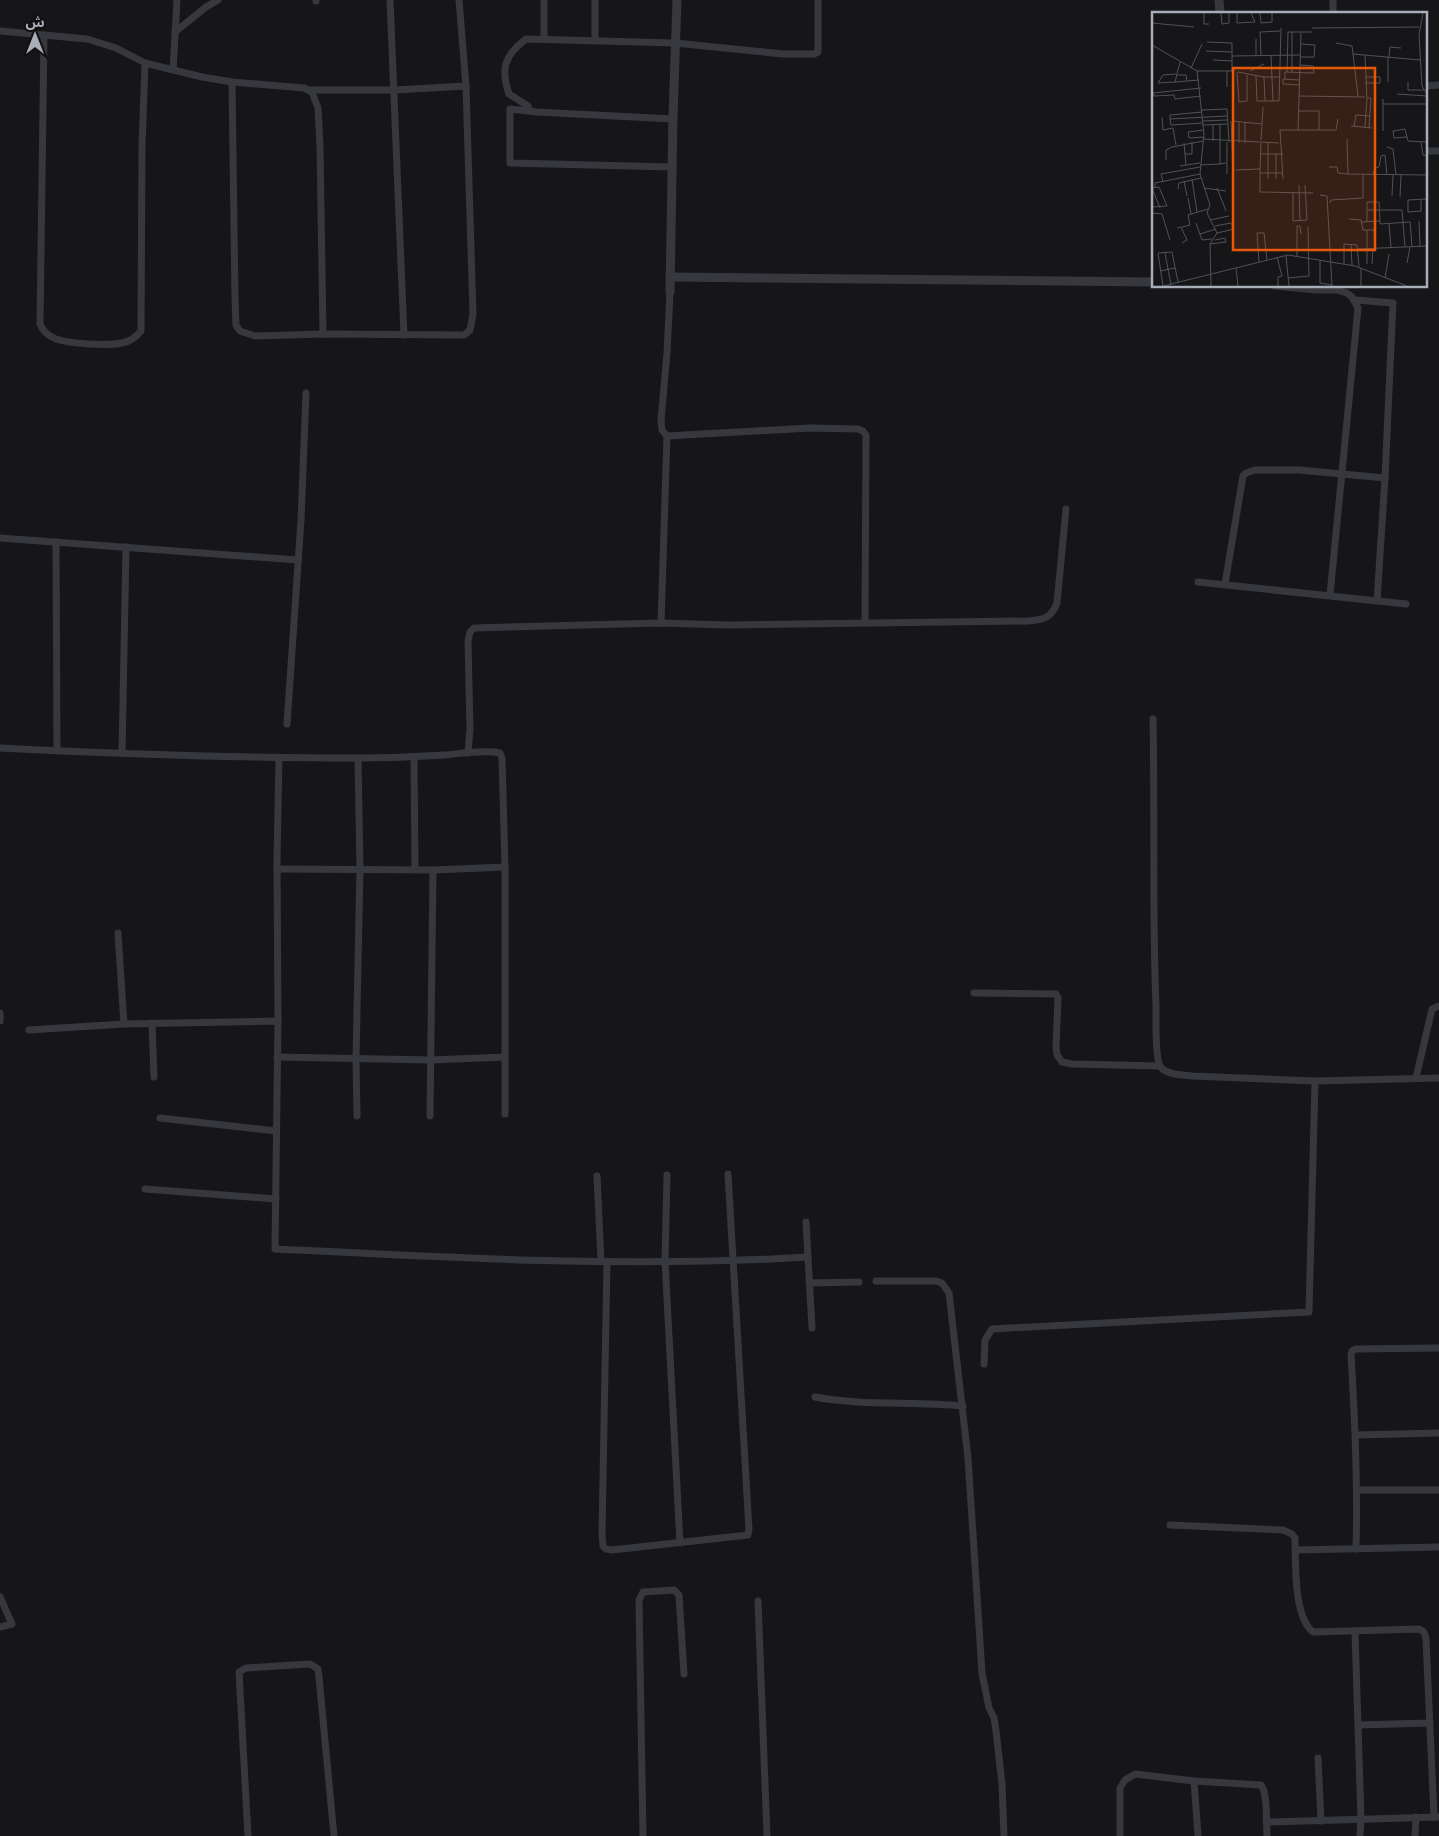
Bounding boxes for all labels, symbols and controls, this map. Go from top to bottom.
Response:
north arrow [10,10,60,60]
inset map [1152,12,1426,288]
text: ش [25,14,45,31]

